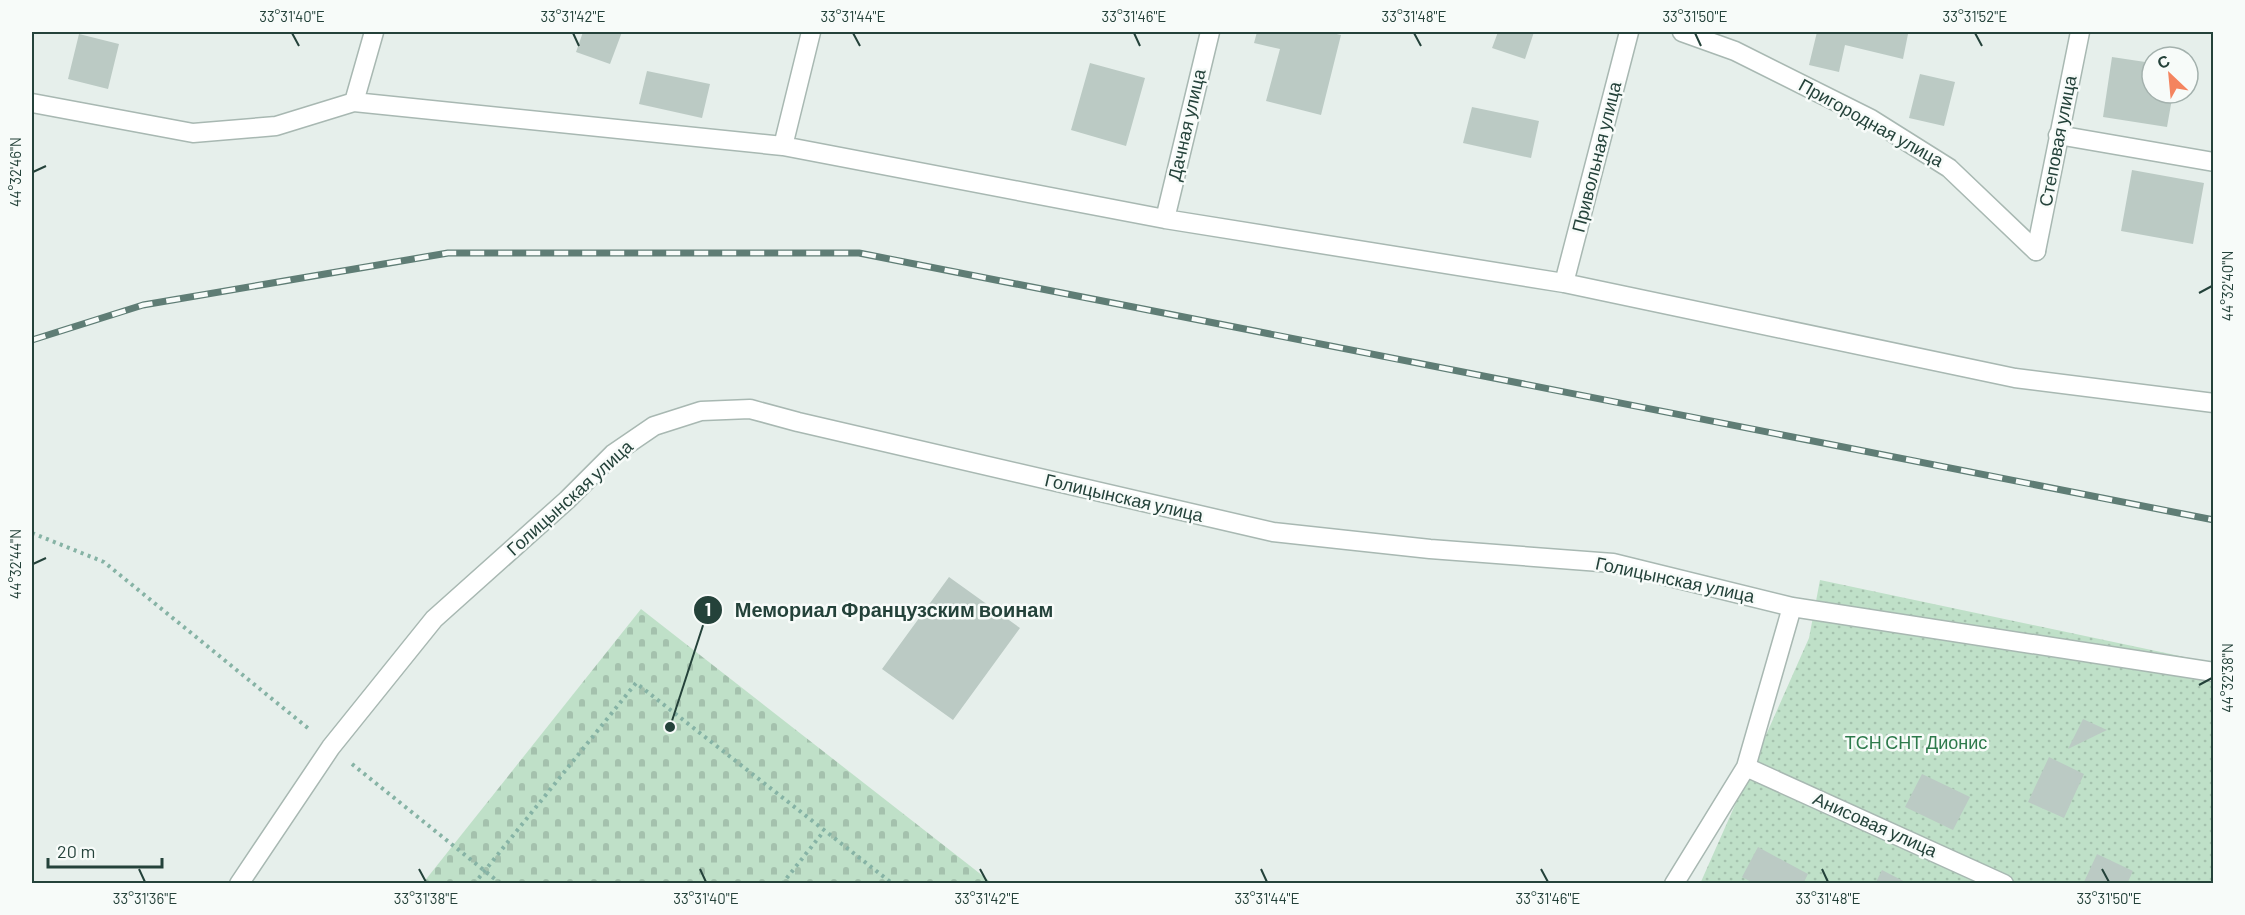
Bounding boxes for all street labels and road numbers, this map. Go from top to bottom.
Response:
street label: Дачная улица [1162,66,1210,183]
street label: Степовая улица [2034,72,2081,208]
street label: Пригородная улица [1795,73,1949,172]
street label: Привольная улица [1567,78,1626,234]
street label: Голицынская улица [502,434,638,560]
street label: Голицынская улица [1043,468,1207,526]
street label: Голицынская улица [1594,551,1758,607]
street label: Анисовая улица [1810,787,1942,862]

